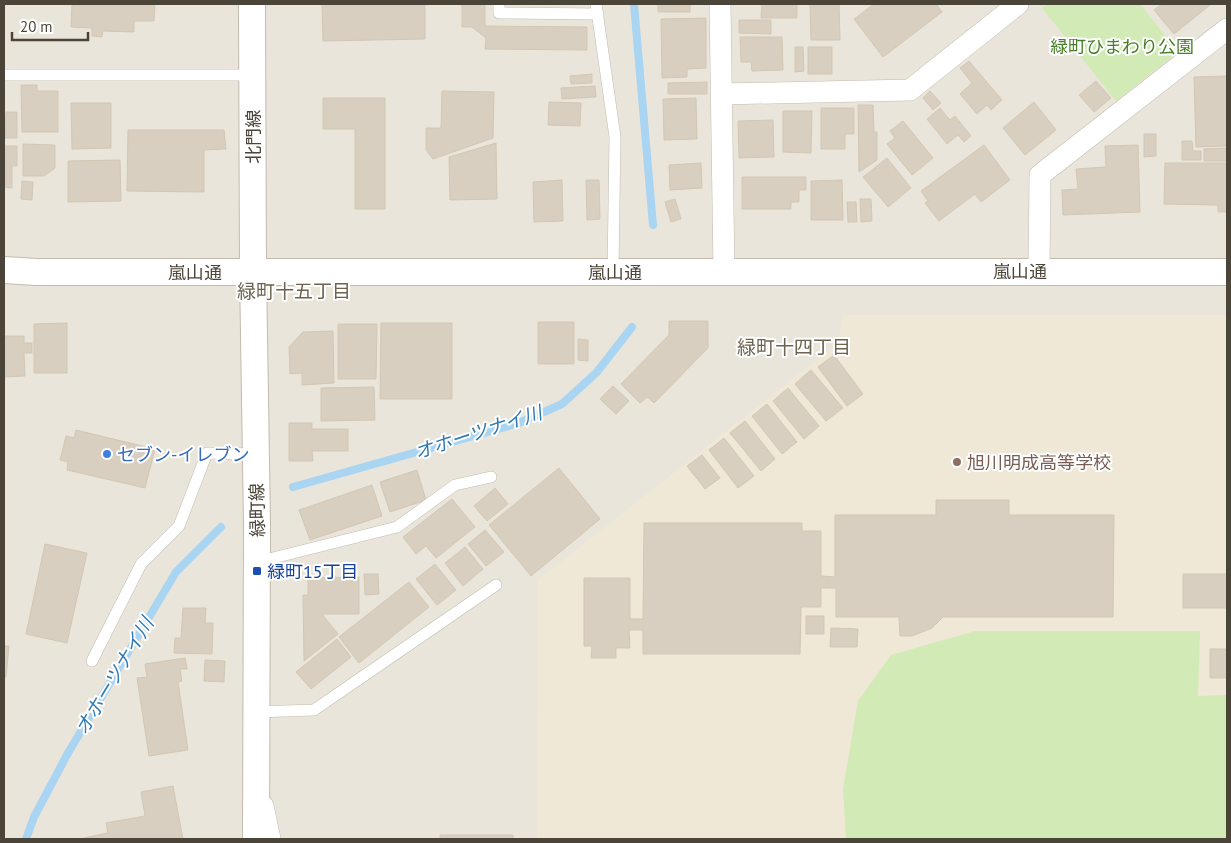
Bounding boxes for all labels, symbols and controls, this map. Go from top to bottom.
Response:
scale bar [12,10,89,42]
text: 20 m [20,17,53,36]
park label: 緑町ひまわり公園 [1050,35,1194,58]
street label: 北門線 [242,110,265,164]
street label: 嵐山通 [993,260,1047,283]
street label: 嵐山通 [168,261,222,284]
street label: 嵐山通 [588,261,642,284]
district label: 緑町十五丁目 [237,279,351,303]
district label: 緑町十四丁目 [737,335,851,359]
water label: オホーツナイ川 [411,399,547,464]
place label: セブン-イレブン [117,443,249,466]
marker: セブン-イレブン [101,448,113,460]
place label: 旭川明成高等学校 [967,451,1111,474]
marker: 旭川明成高等学校 [951,456,963,468]
street label: 緑町線 [245,483,269,537]
place label: 緑町15丁目 [267,560,359,583]
marker: 緑町15丁目 [251,565,263,577]
water label: オホーツナイ川 [70,611,159,739]

